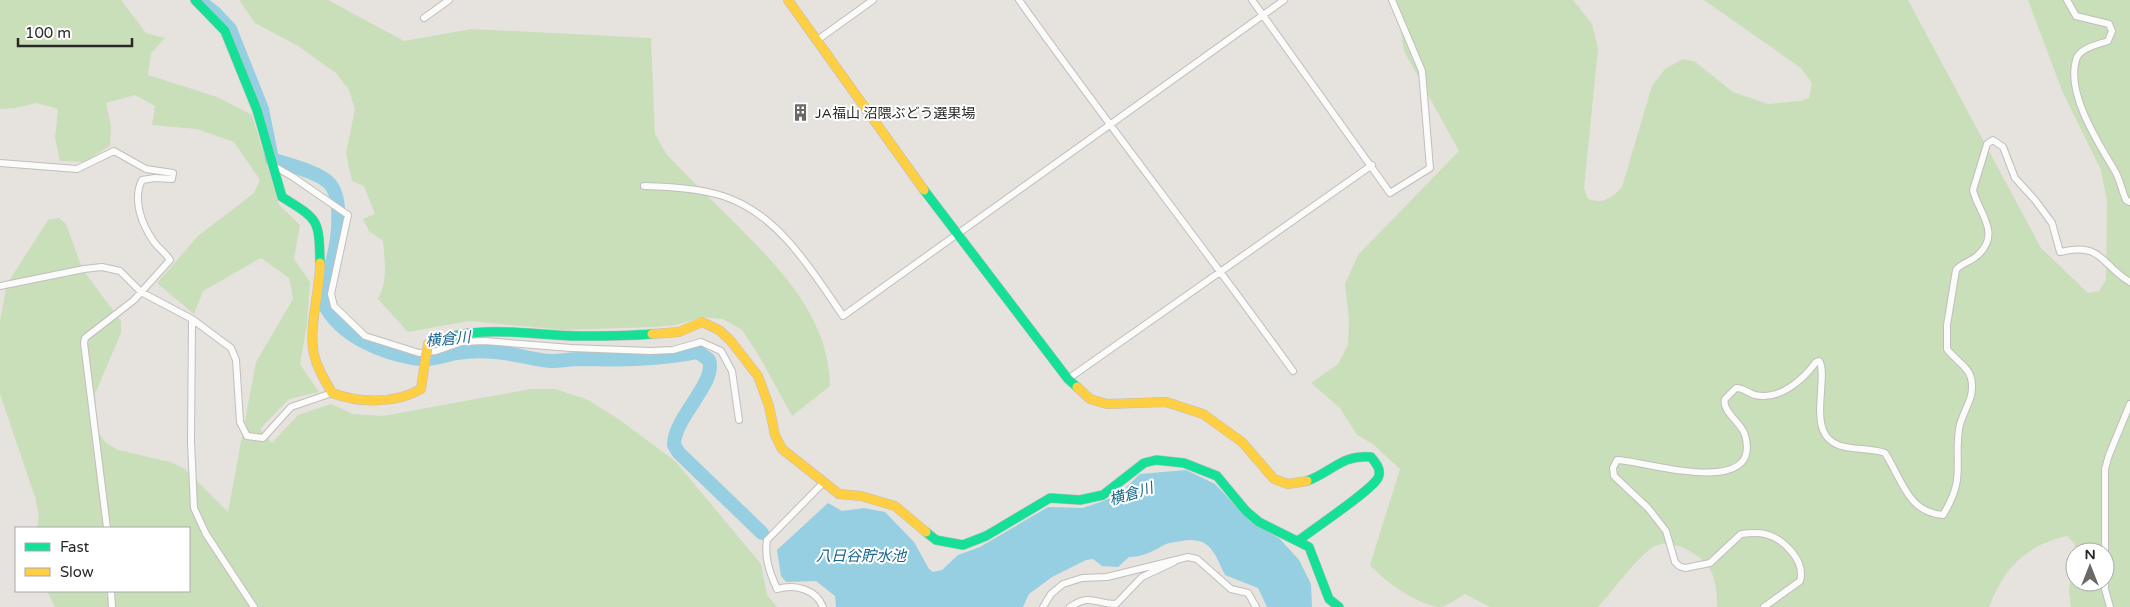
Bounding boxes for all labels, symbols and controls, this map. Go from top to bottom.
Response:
scale bar [18,15,131,47]
text: 100 m [25,24,71,42]
building icon: JA福山 沼隈ぶどう選果場 [791,103,811,123]
place label: JA福山 沼隈ぶどう選果場 [815,105,976,122]
water label: 横倉川 [425,328,473,350]
water label: 横倉川 [1107,478,1157,509]
legend [15,527,190,592]
text: Fast [60,538,90,556]
north arrow [2065,542,2115,592]
text: N [2084,546,2096,563]
water label: 八日谷貯水池 [816,547,908,565]
text: Slow [60,563,94,581]

